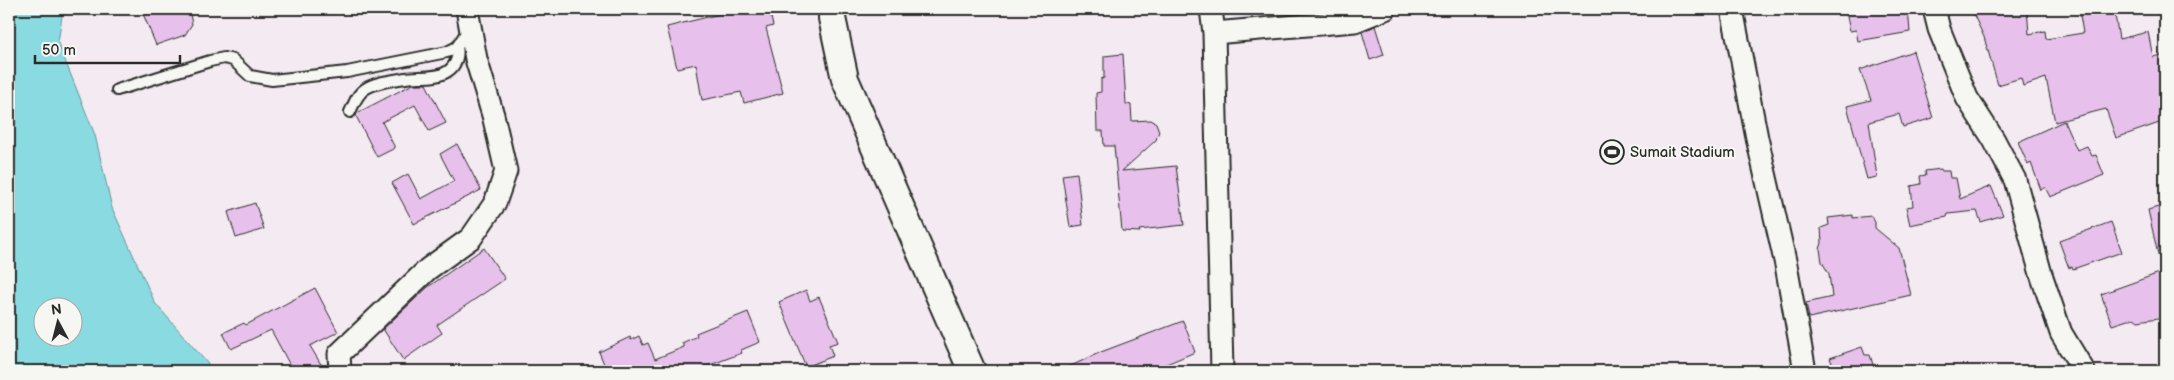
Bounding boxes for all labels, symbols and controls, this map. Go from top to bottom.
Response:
scale bar [35,32,180,64]
text: 50 m [42,41,76,60]
sports icon: Sumait Stadium [1599,139,1625,165]
place label: Sumait Stadium [1630,143,1735,162]
north arrow [32,298,82,348]
text: N [50,301,63,319]

